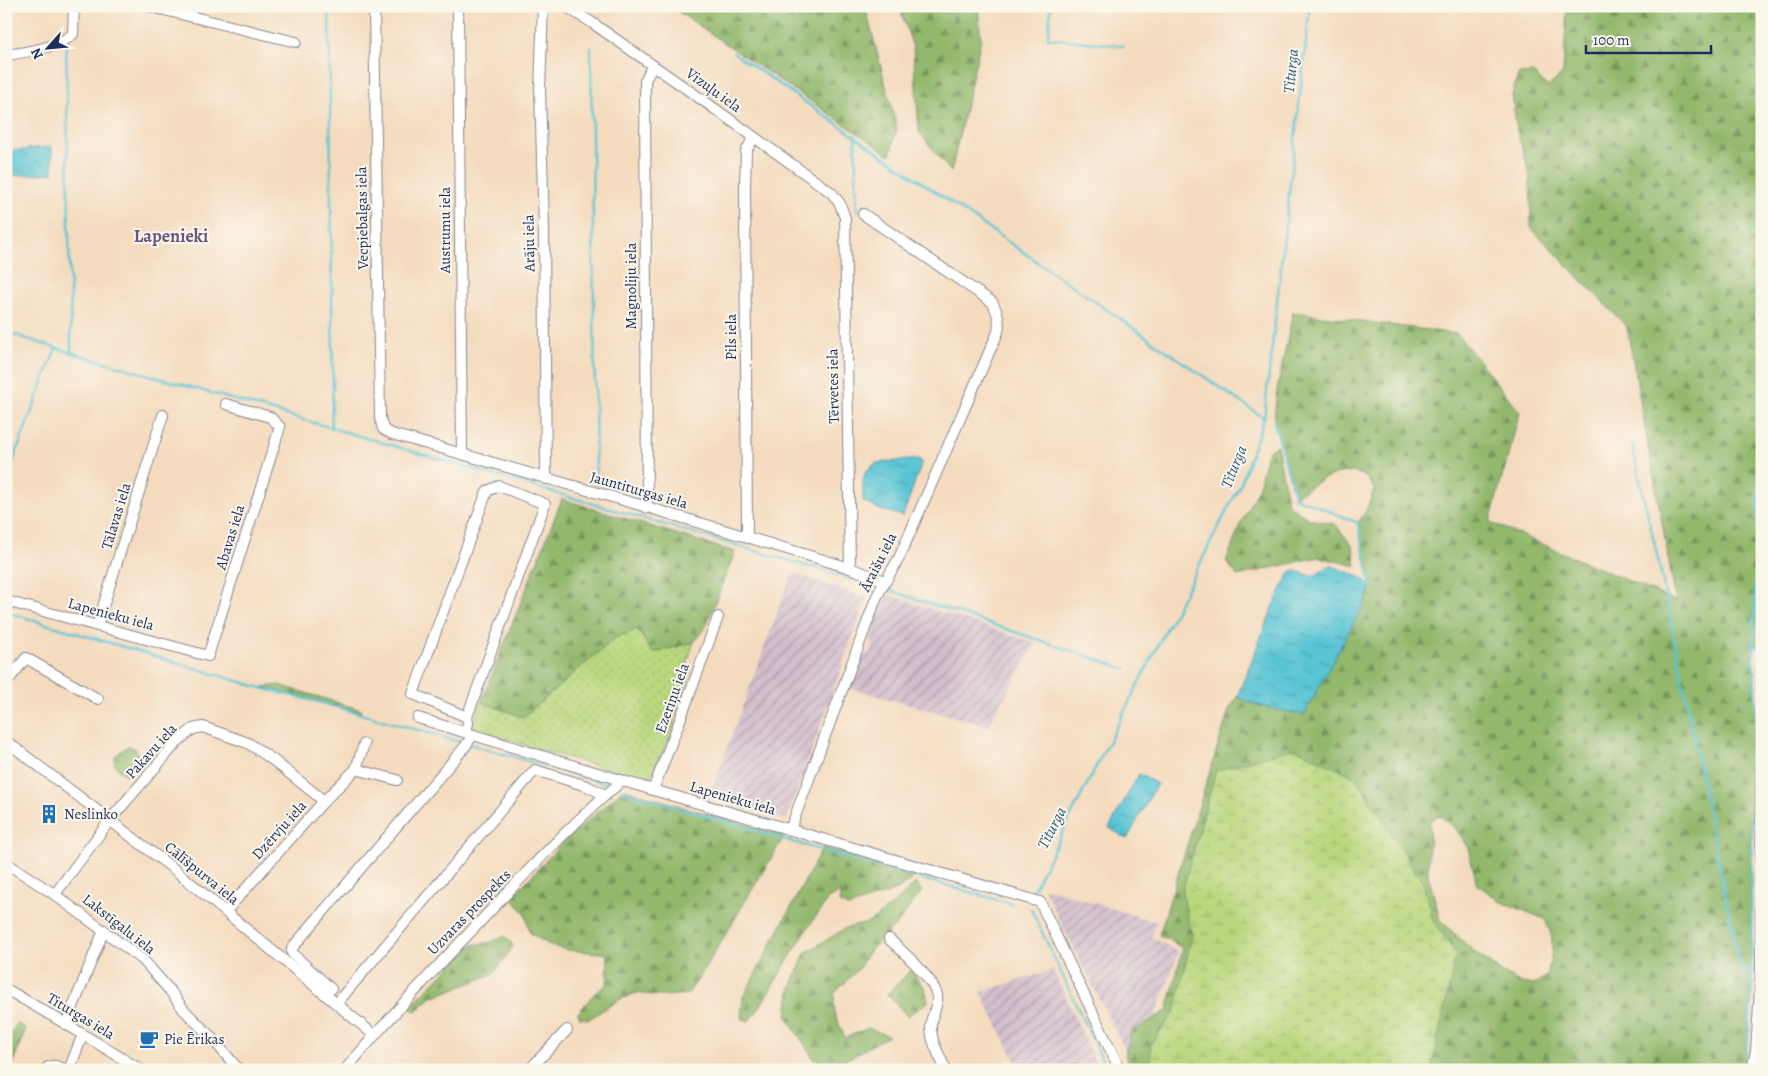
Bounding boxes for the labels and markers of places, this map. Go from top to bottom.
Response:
building icon: Neslinko [38,803,60,825]
place label: Neslinko [64,804,118,824]
cafe icon: Pie Ērikas [138,1028,160,1050]
place label: Pie Ērikas [164,1029,225,1049]

